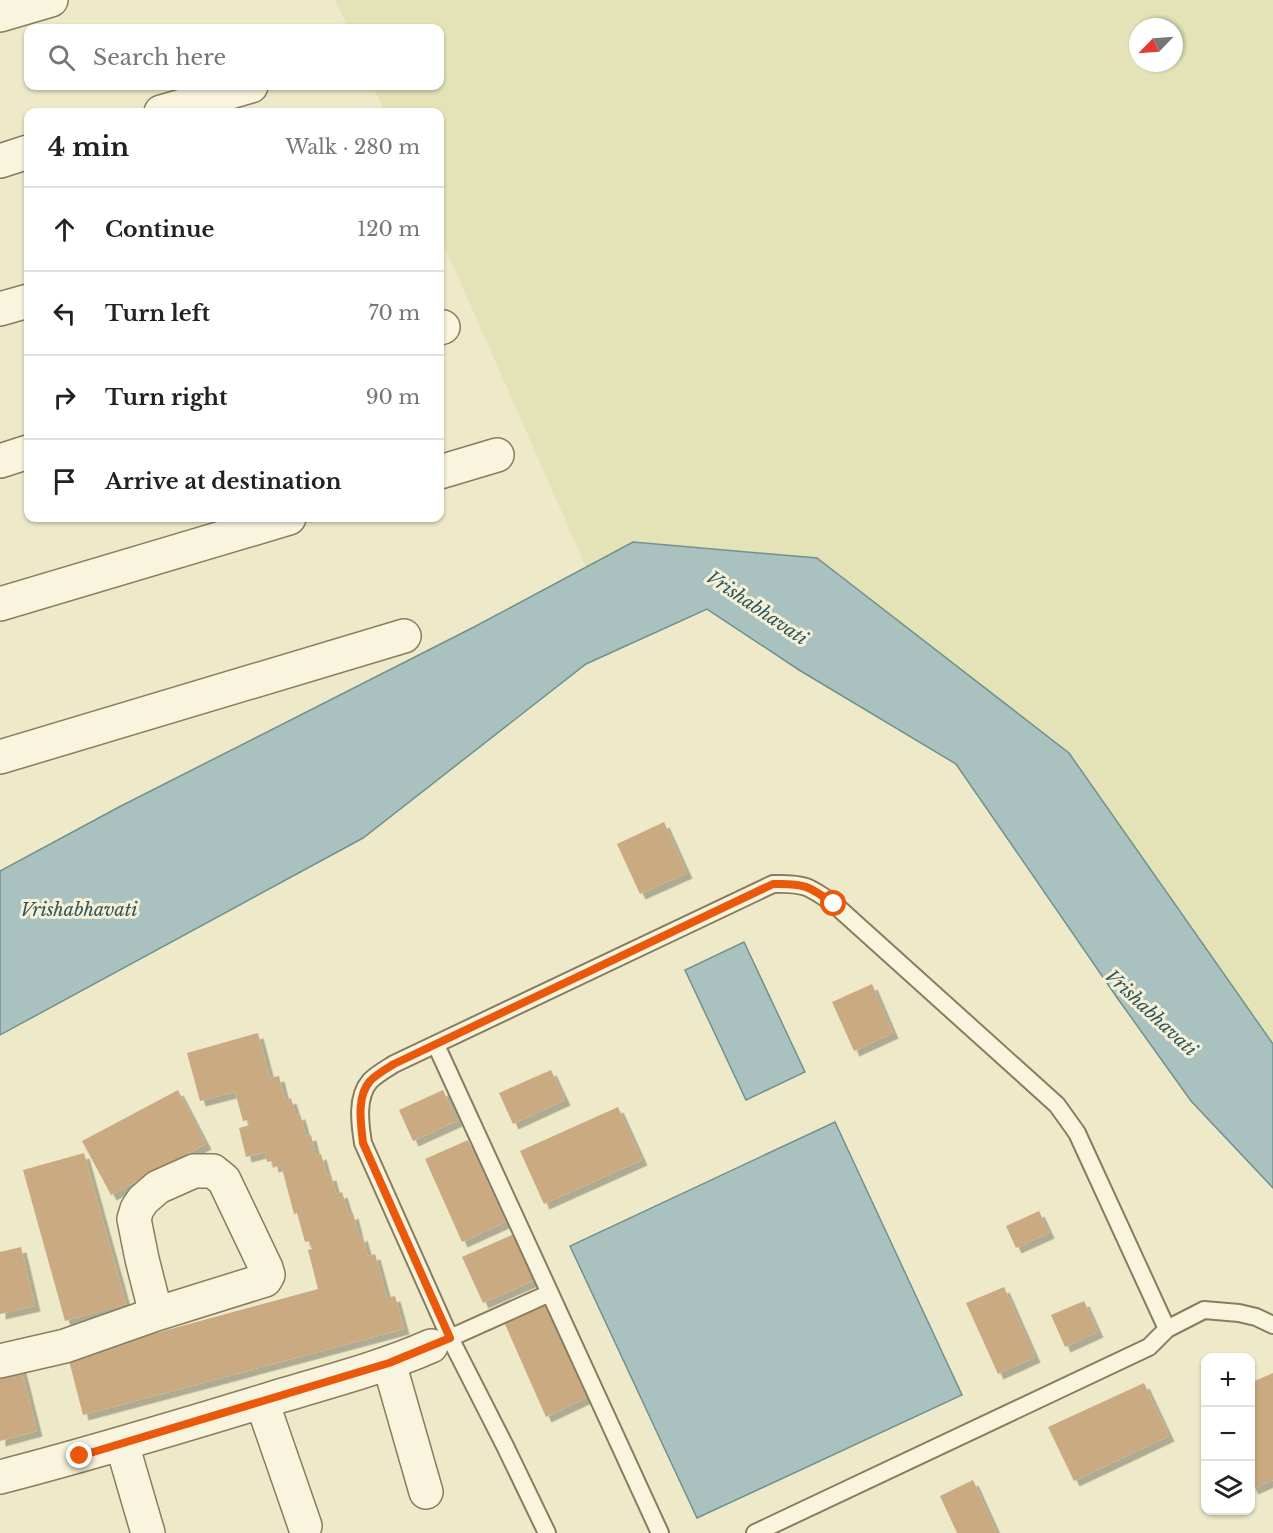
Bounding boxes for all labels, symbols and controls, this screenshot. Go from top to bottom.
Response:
north arrow [1129,18,1183,72]
search box [24,24,444,90]
icon: search [45,41,78,74]
text: Search here [93,44,226,71]
text: 4 min [48,131,129,163]
text: Walk · 280 m [286,135,420,159]
icon: ahead [48,213,81,246]
text: Continue [105,216,214,243]
text: 120 m [357,217,420,241]
icon: left [48,297,81,330]
text: Turn left [105,300,210,327]
text: 70 m [368,301,420,325]
icon: right [48,381,81,414]
text: Turn right [105,384,227,411]
text: 90 m [366,385,420,409]
icon: arrive [48,465,81,498]
text: Arrive at destination [105,468,342,495]
water label: Vrishabhavati [702,566,812,650]
route start [820,890,846,916]
water label: Vrishabhavati [20,899,138,921]
water label: Vrishabhavati [1101,965,1202,1062]
map controls [1201,1353,1255,1515]
button: + [1201,1353,1255,1407]
button: − [1201,1407,1255,1461]
route end [66,1442,92,1468]
button: layers [1201,1461,1255,1515]

